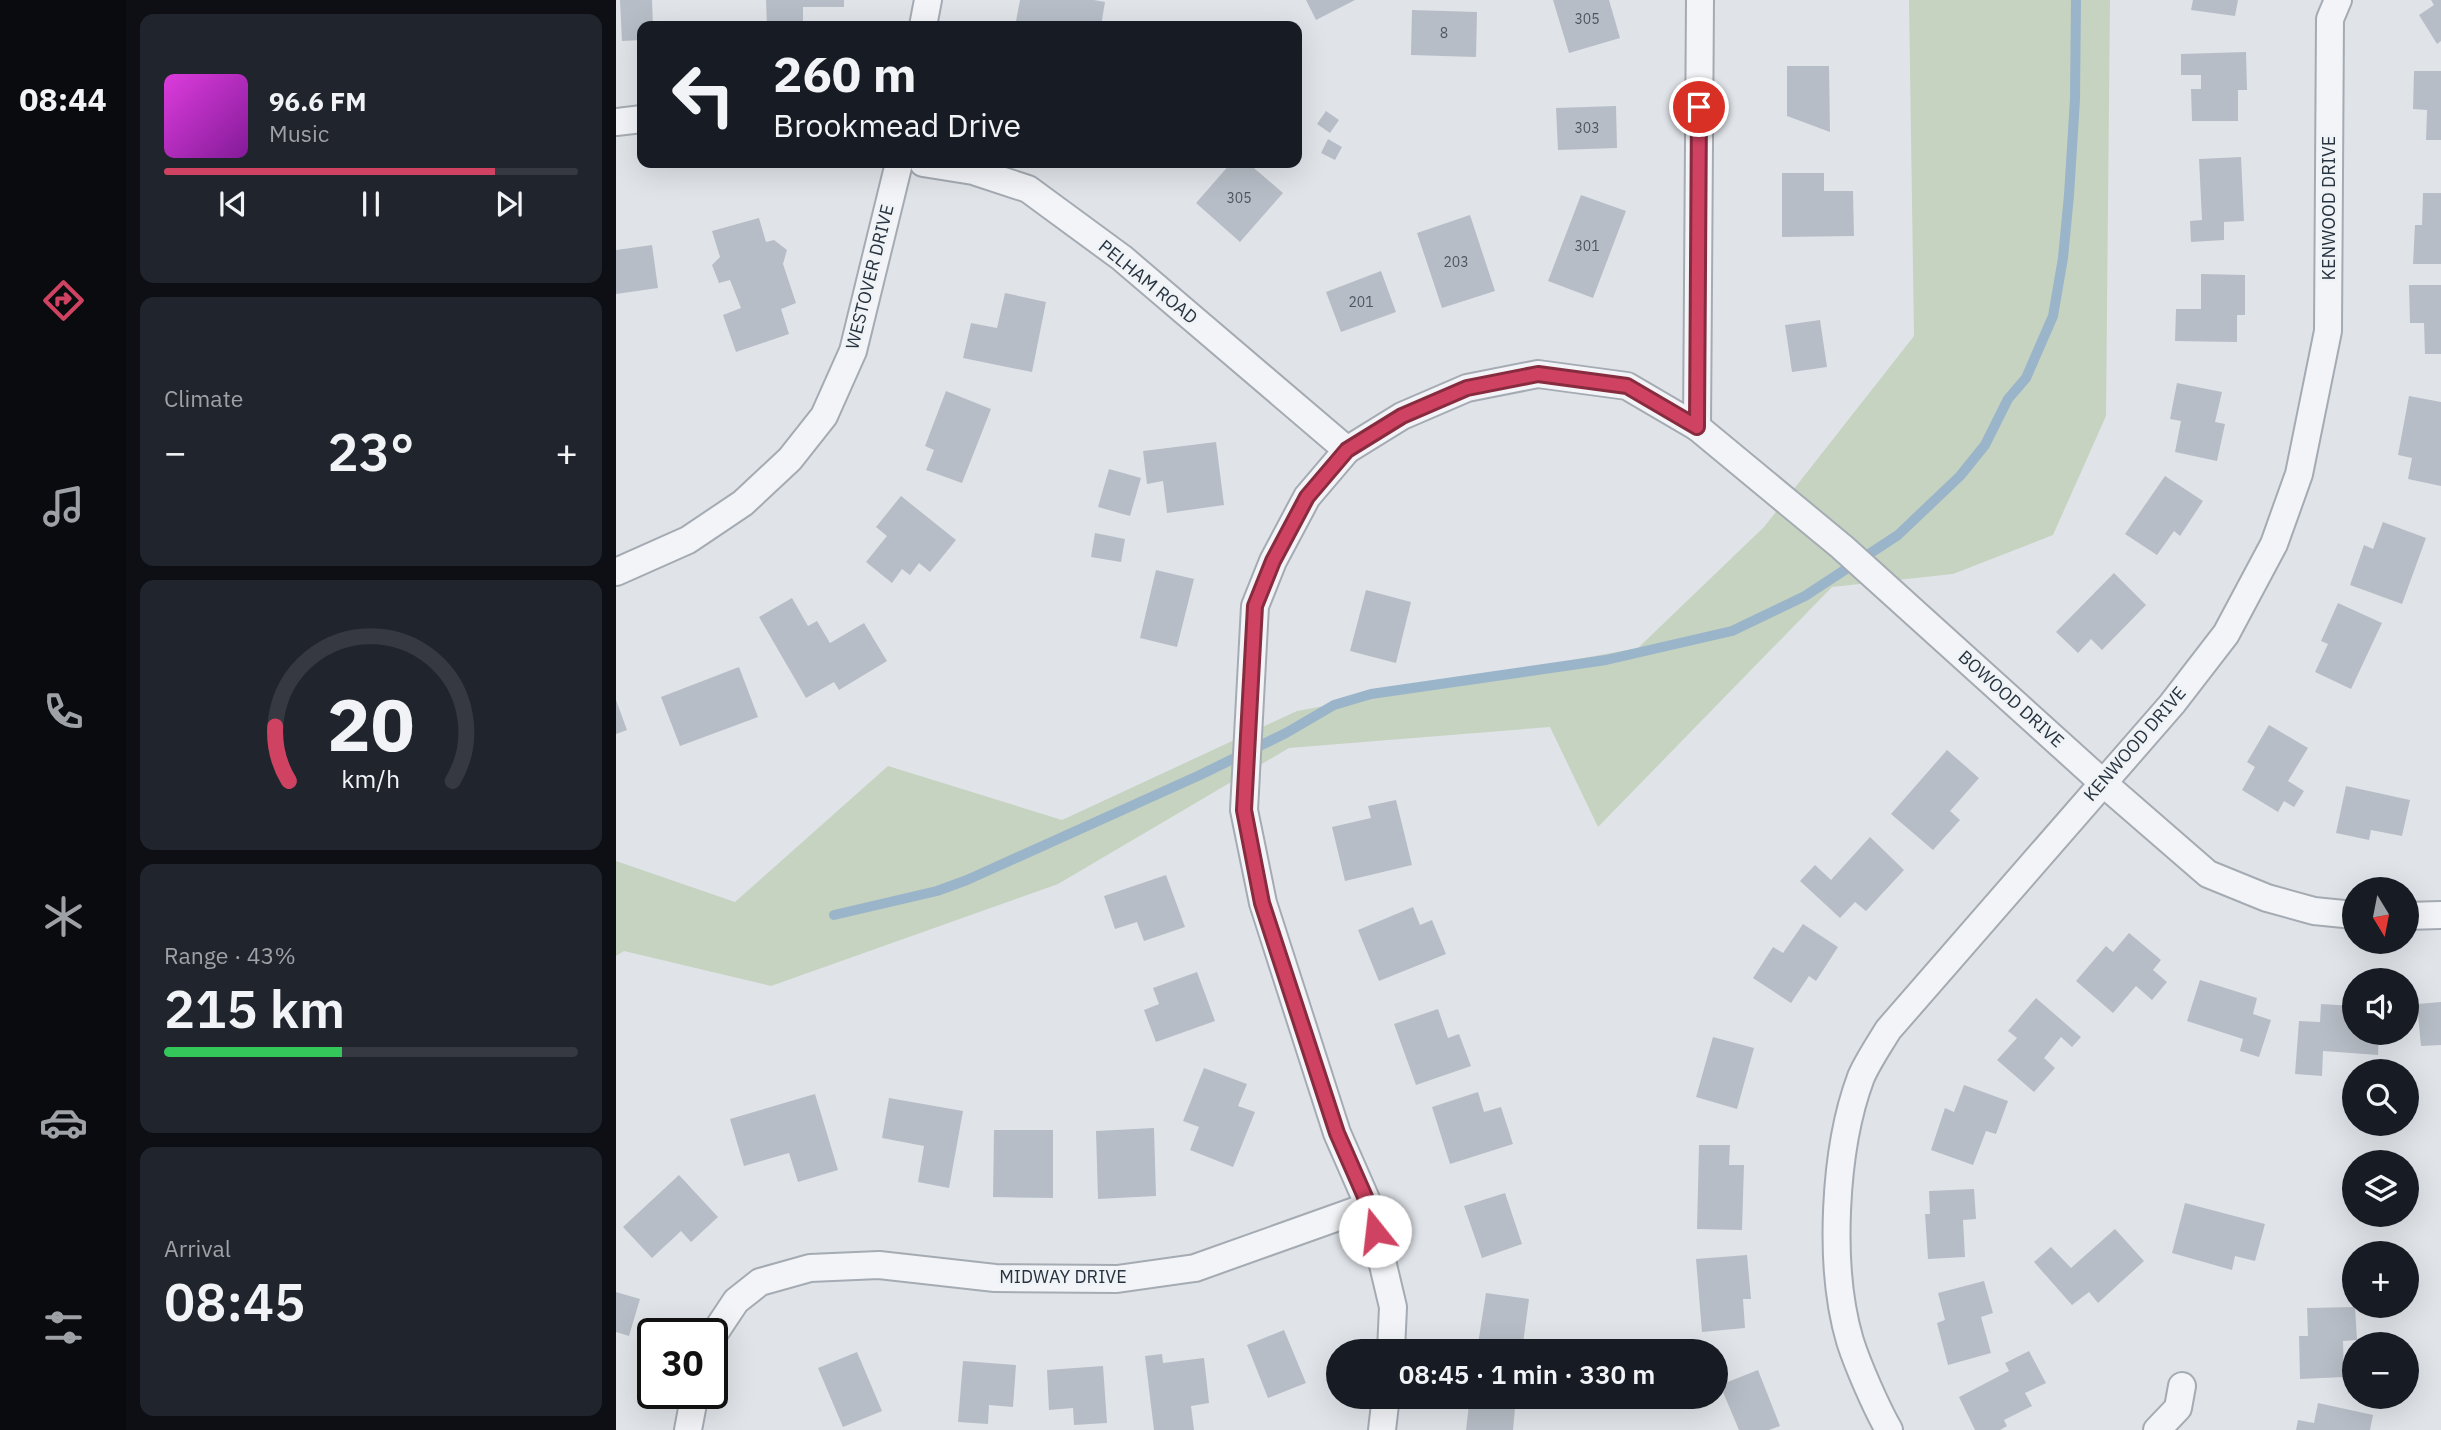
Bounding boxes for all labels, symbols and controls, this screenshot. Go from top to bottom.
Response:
house number: 305 [1574,10,1600,28]
house number: 8 [1440,24,1448,42]
text: 260 m [773,42,917,105]
icon: left [658,49,749,140]
pin [1669,77,1729,137]
text: 08:44 [19,78,107,120]
text: 96.6 FM [269,84,367,118]
icon: arrive [1680,88,1718,126]
text: Brookmead Drive [773,104,1021,146]
text: Music [269,118,329,148]
house number: 303 [1574,119,1600,137]
street label: KENWOOD DRIVE [2317,136,2340,280]
icon: previous [214,185,252,223]
icon: pause [352,185,390,223]
icon: next [490,185,528,223]
house number: 305 [1226,189,1252,207]
street label: WESTOVER DRIVE [840,202,899,352]
street label: PELHAM ROAD [1094,235,1203,329]
house number: 301 [1574,237,1600,255]
house number: 203 [1443,253,1469,271]
icon: directions [39,276,88,325]
house number: 201 [1348,293,1374,311]
text: Climate [164,383,243,413]
text: 23° [328,418,414,485]
text: − [164,427,187,476]
text: + [555,427,578,476]
icon: music [39,482,88,531]
street label: BOWOOD DRIVE [1954,645,2069,752]
text: 20 [327,676,415,771]
street label: KENWOOD DRIVE [2078,682,2191,806]
icon: phone [39,687,88,736]
text: km/h [342,762,400,795]
north arrow [2342,877,2418,954]
map controls [2342,877,2419,1409]
icon: climate [39,892,88,941]
text: Range · 43% [164,940,296,970]
button: sound [2342,968,2419,1045]
text: 215 km [164,975,345,1042]
button: search [2342,1059,2419,1136]
icon: car [39,1098,88,1147]
button: layers [2342,1150,2419,1227]
position arrow [1338,1194,1412,1268]
text: Arrival [164,1233,231,1263]
button: + [2342,1241,2419,1318]
street label: MIDWAY DRIVE [999,1265,1127,1288]
text: 08:45 [164,1268,305,1335]
icon: filters [39,1303,88,1352]
speed limit sign: 30 [637,1318,728,1409]
button: − [2342,1332,2419,1409]
text: 08:45 · 1 min · 330 m [1399,1357,1655,1391]

